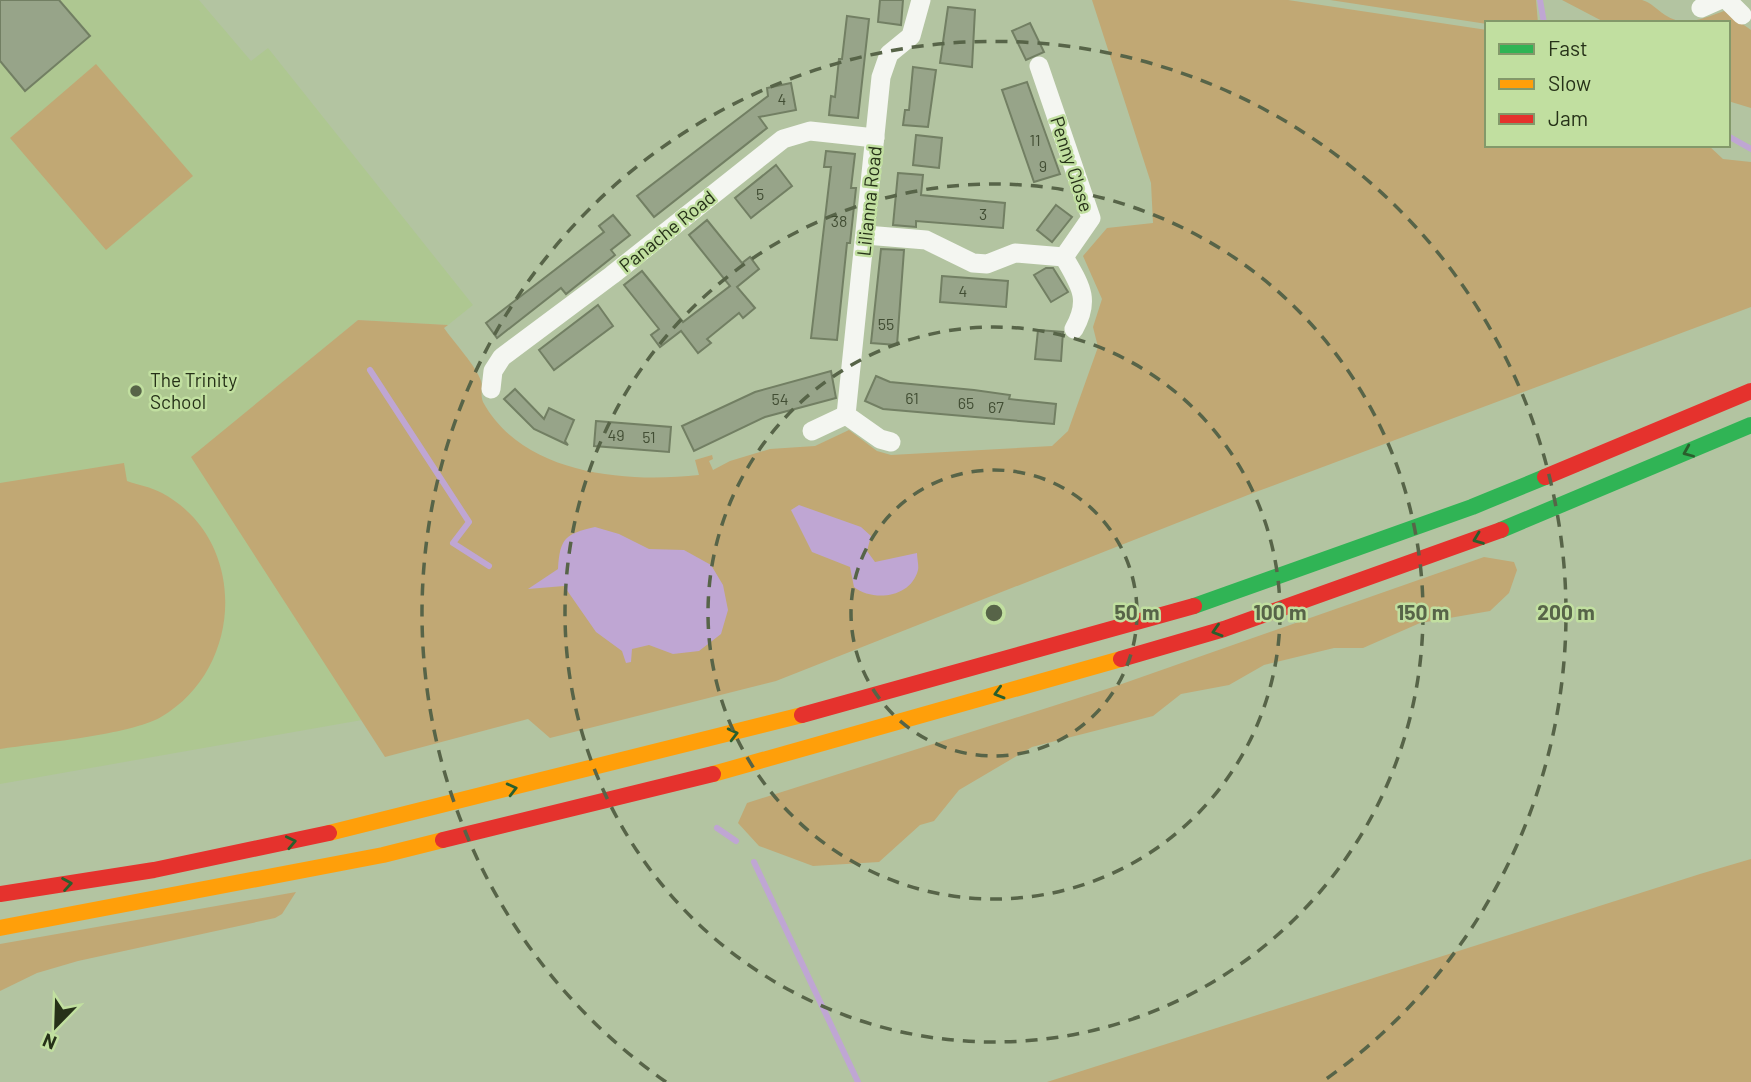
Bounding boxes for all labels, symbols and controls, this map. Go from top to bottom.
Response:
legend [1485,21,1730,147]
text: Fast [1548,35,1588,60]
text: Slow [1548,70,1591,95]
house number: 4 [778,89,786,108]
text: Jam [1548,105,1588,130]
street label: Penny Close [1046,113,1099,215]
house number: 11 [1029,130,1041,149]
street label: Lilianna Road [851,145,886,257]
house number: 9 [1039,156,1047,175]
house number: 5 [756,184,764,203]
street label: Panache Road [614,185,719,276]
house number: 3 [979,204,987,223]
house number: 38 [831,211,847,230]
house number: 4 [959,281,967,300]
house number: 55 [878,314,894,333]
place label: The Trinity School [150,368,237,413]
marker: The Trinity School [128,383,144,399]
house number: 61 [905,388,919,407]
house number: 54 [771,389,789,408]
house number: 65 [958,393,974,412]
house number: 67 [988,397,1004,416]
house number: 49 [607,425,625,444]
house number: 51 [642,427,656,446]
one-way arrow [1683,443,1695,457]
one-way arrow [1473,531,1485,545]
text: 50 m [1114,599,1160,624]
text: 100 m [1253,599,1307,624]
text: 150 m [1397,599,1449,624]
text: 200 m [1537,599,1595,624]
centre of rings [982,601,1006,625]
one-way arrow [1212,622,1224,637]
one-way arrow [993,685,1005,699]
one-way arrow [727,728,739,742]
one-way arrow [506,783,518,797]
one-way arrow [285,835,297,850]
one-way arrow [62,877,73,892]
north arrow [21,991,91,1061]
text: N [39,1029,59,1055]

